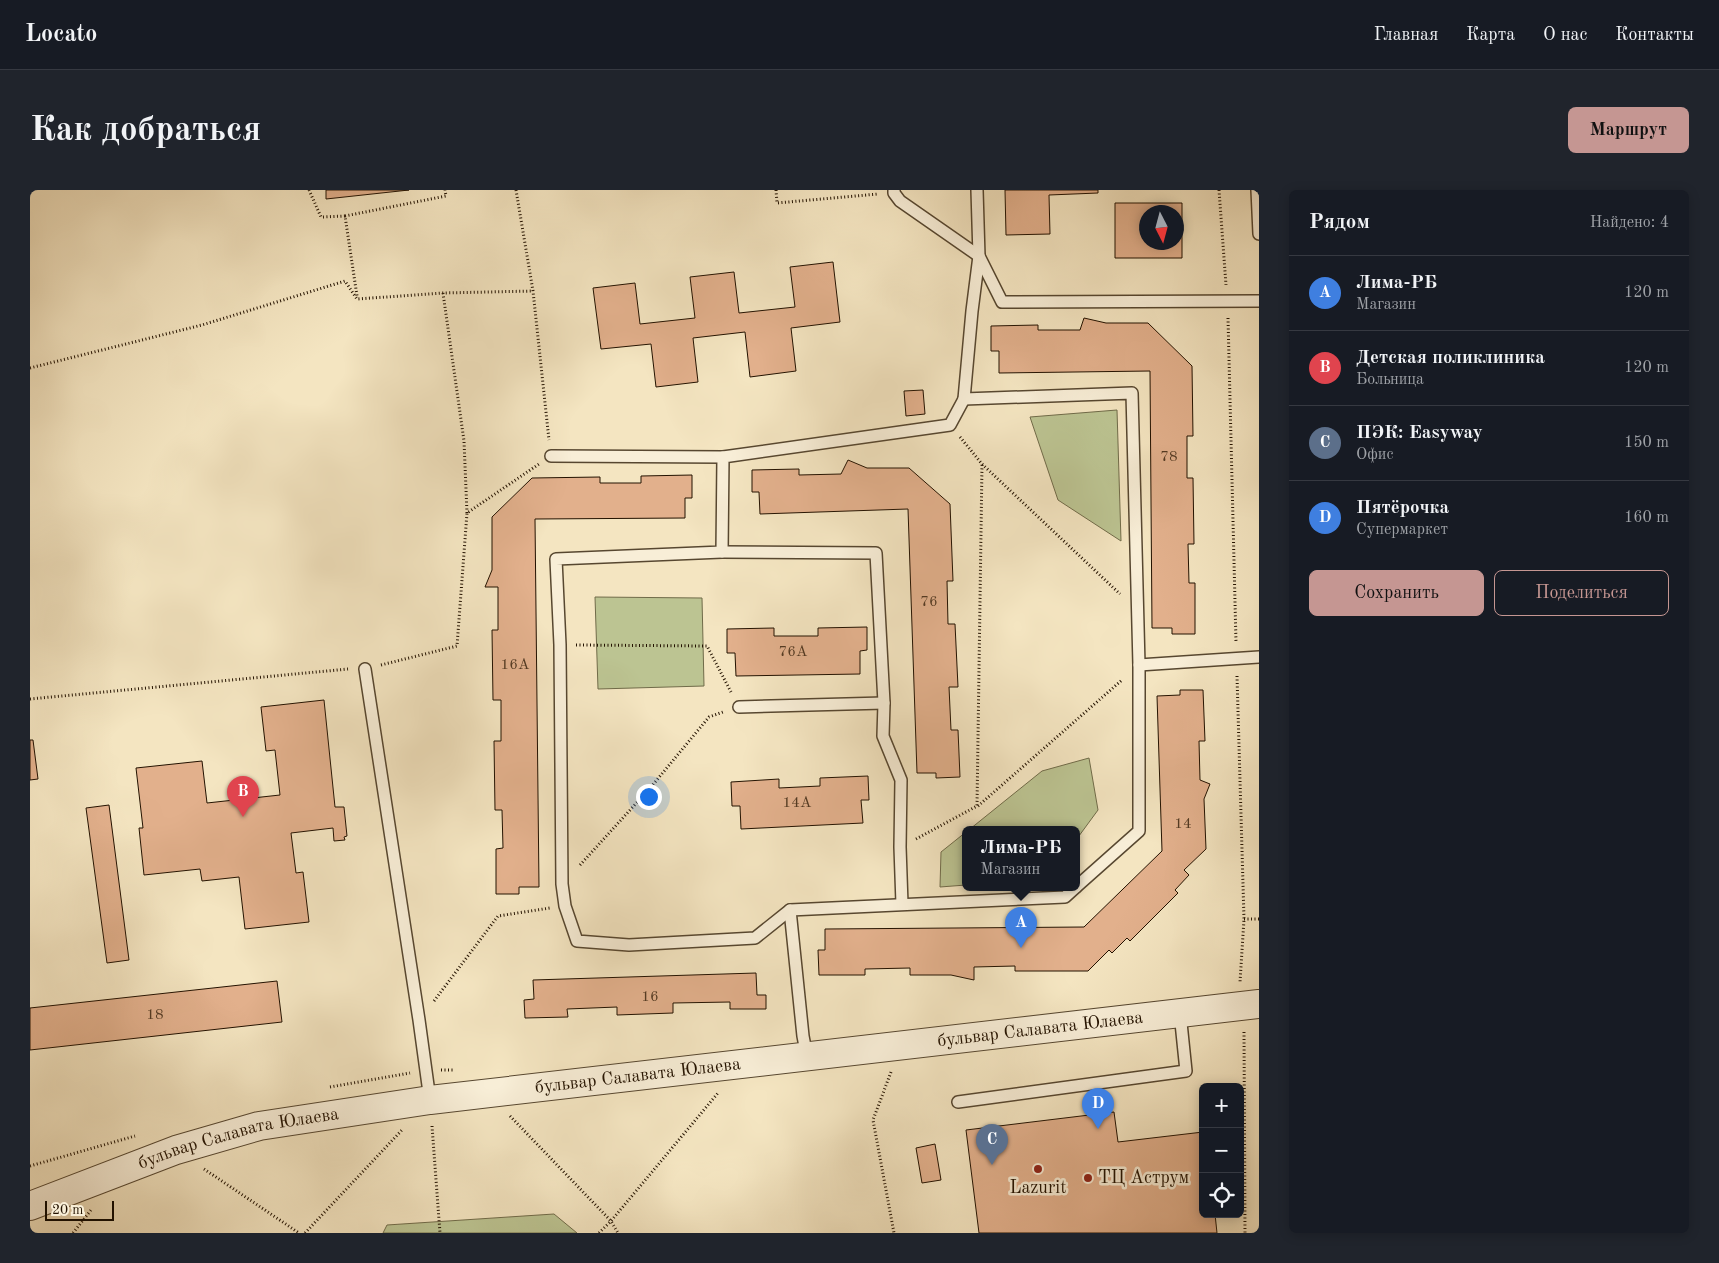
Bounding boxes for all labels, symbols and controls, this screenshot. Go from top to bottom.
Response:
text: Locato [25,23,97,47]
text: Главная [1374,26,1438,44]
text: Карта [1466,26,1515,44]
text: О нас [1543,26,1587,44]
text: Контакты [1615,26,1694,44]
button: Маршрут [1568,107,1689,153]
text: Как добраться [30,113,261,148]
north arrow [1139,205,1184,250]
text: Рядом [1309,212,1370,233]
text: Найдено: 4 [1590,215,1669,231]
text: Лима-РБ [1356,274,1437,293]
text: A [1319,285,1331,301]
text: 120 m [1624,285,1669,301]
text: Магазин [1356,297,1416,313]
text: Детская поликлиника [1356,349,1545,368]
text: B [1319,360,1331,376]
text: 120 m [1624,360,1669,376]
text: Больница [1356,372,1424,388]
text: ПЭК: Easyway [1356,424,1483,443]
text: C [1320,435,1330,451]
text: 150 m [1624,435,1669,451]
text: Офис [1356,447,1393,463]
house number: 78 [1160,450,1178,465]
text: Пятёрочка [1356,499,1449,518]
text: D [1319,510,1331,526]
text: 160 m [1624,510,1669,526]
text: Супермаркет [1356,522,1448,538]
button: Сохранить [1309,570,1484,616]
button: Поделиться [1494,570,1669,616]
house number: 76 [920,595,938,610]
house number: 76А [779,645,808,660]
house number: 16А [501,658,530,673]
pin: B [227,776,259,817]
your location [636,784,662,810]
house number: 14А [783,796,812,811]
house number: 14 [1174,817,1192,832]
popup [962,826,1080,891]
text: Лима-РБ [980,839,1062,858]
text: Магазин [980,862,1040,878]
pin: A [1005,907,1037,948]
house number: 16 [641,990,659,1005]
house number: 18 [146,1008,164,1023]
street label: бульвар Салавата Юлаева [936,1008,1144,1050]
street label: бульвар Салавата Юлаева [534,1055,742,1097]
map controls [1199,1083,1244,1218]
button: + [1199,1083,1244,1128]
pin: D [1082,1088,1114,1129]
street label: бульвар Салавата Юлаева [136,1105,340,1173]
pin: C [976,1124,1008,1165]
button: − [1199,1128,1244,1173]
marker: Lazurit [1032,1163,1044,1175]
place label: ТЦ Аструм [1098,1169,1189,1187]
marker: ТЦ Аструм [1082,1172,1094,1184]
button: locate [1199,1173,1244,1218]
place label: Lazurit [1009,1179,1067,1197]
scale bar [45,1198,114,1221]
text: 20 m [52,1203,83,1217]

